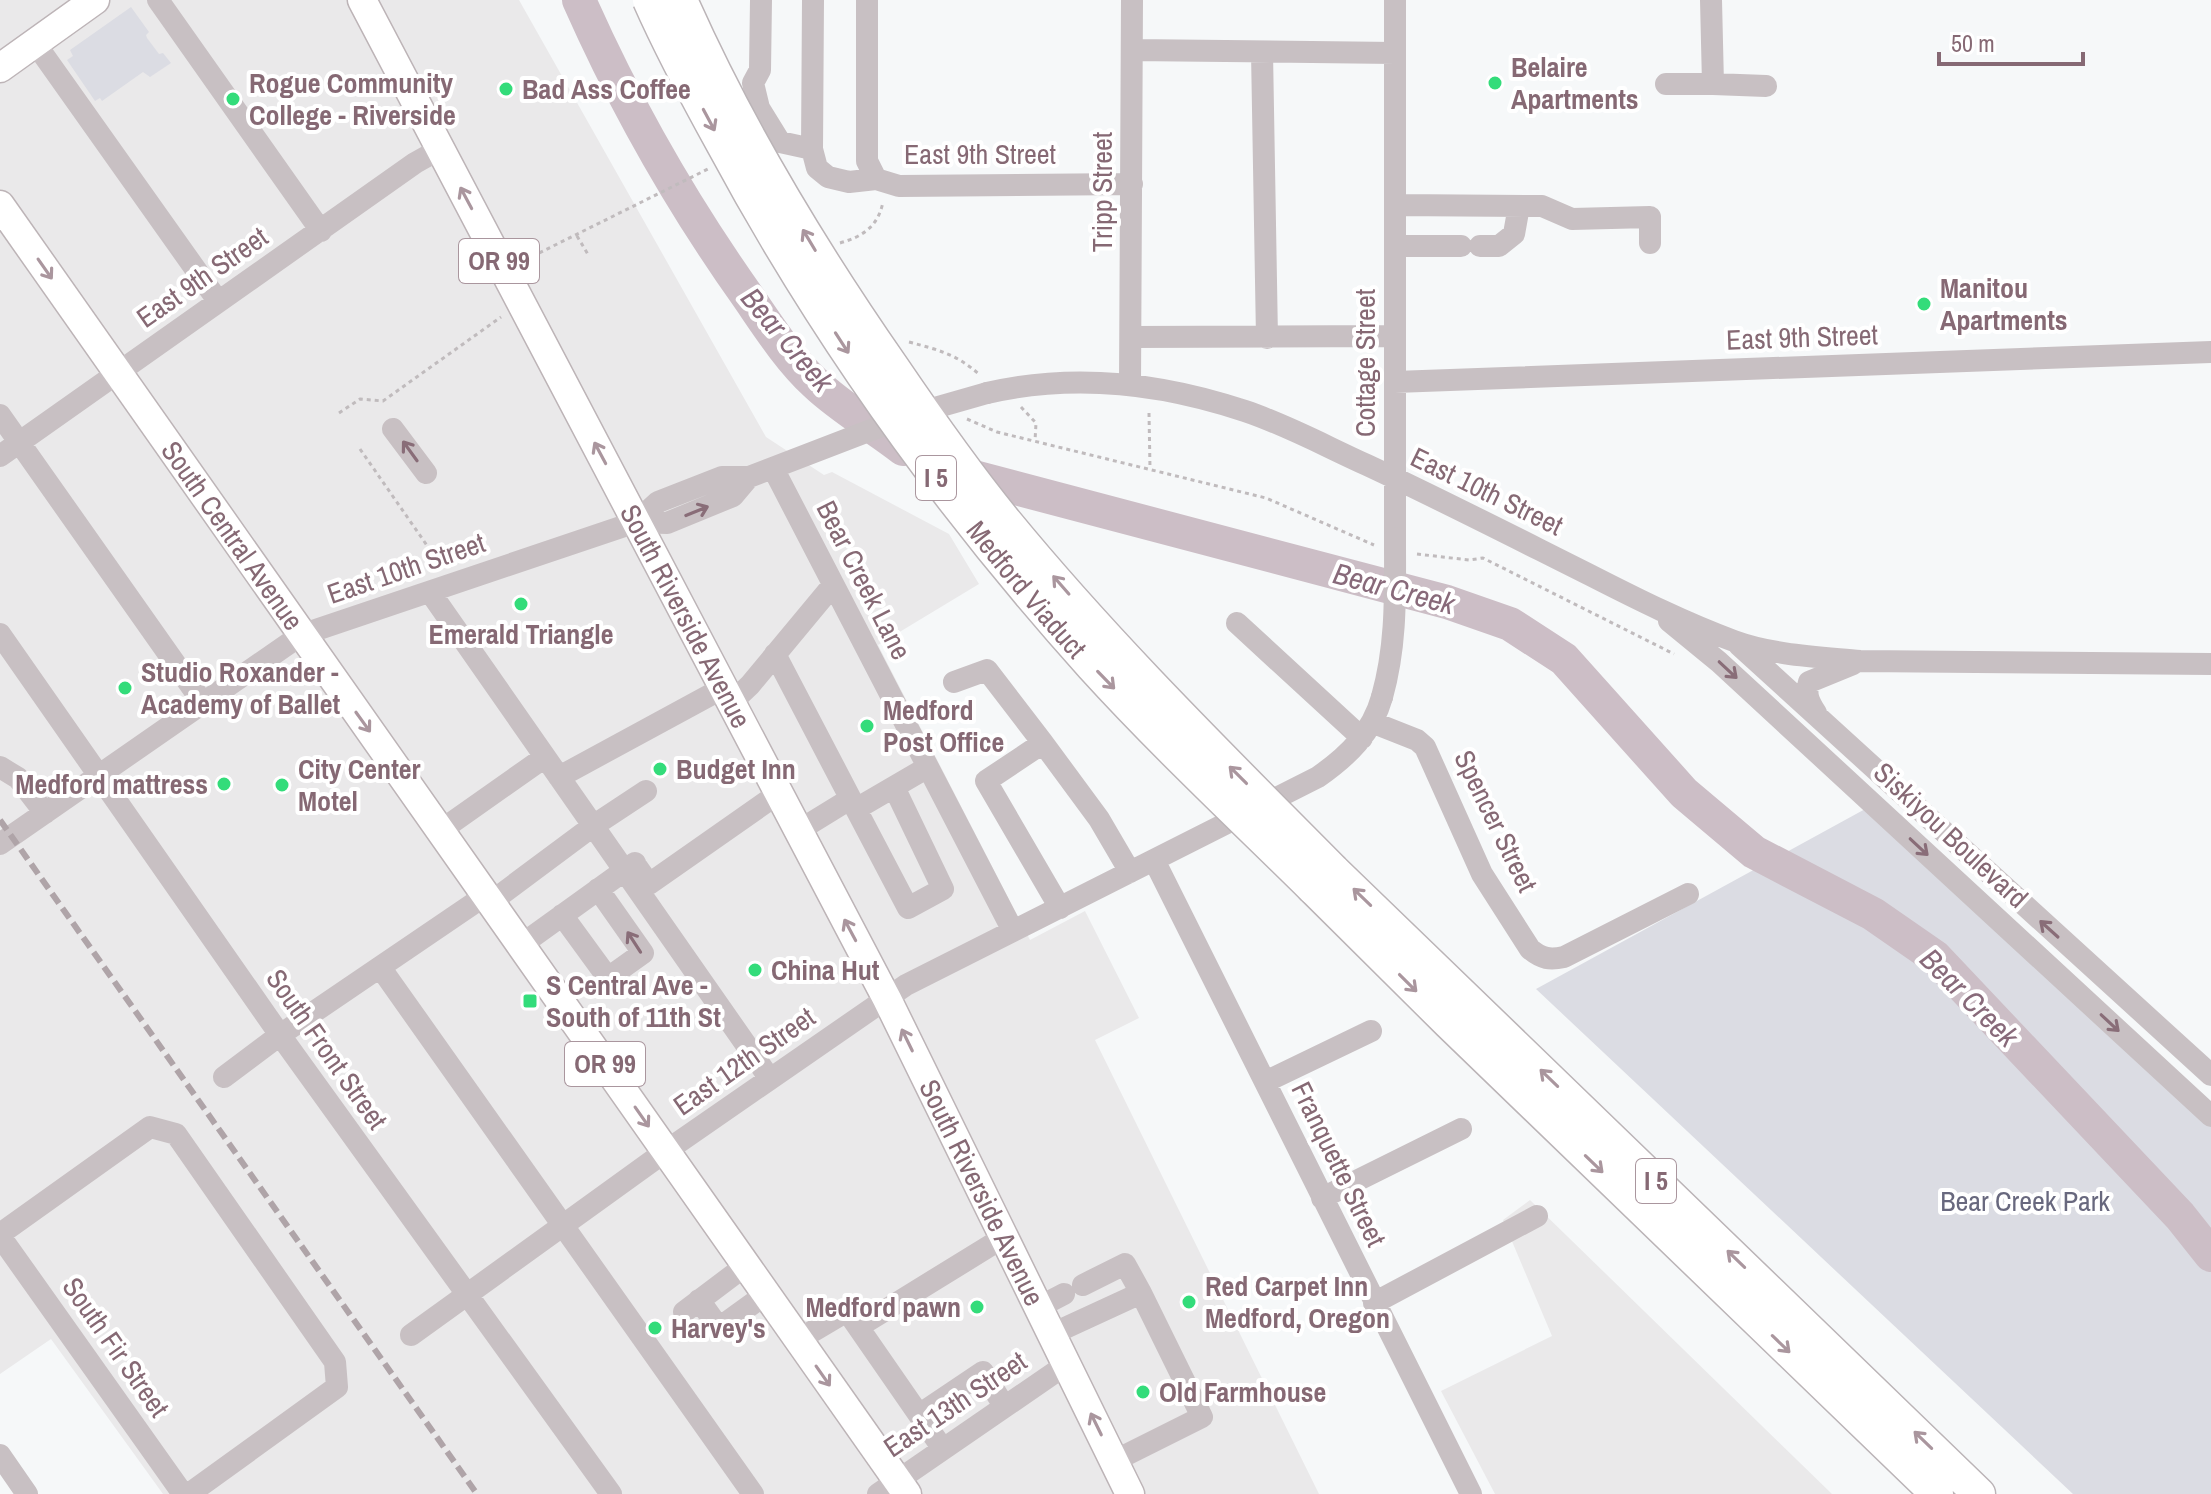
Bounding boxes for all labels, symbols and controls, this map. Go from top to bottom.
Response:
scale bar [1939,16,2083,66]
text: 50 m [1951,27,1995,59]
place label: Belaire Apartments [1511,48,1639,118]
place label: Rogue Community College - Riverside [249,64,456,134]
place label: Bad Ass Coffee [522,70,691,108]
marker: Belaire Apartments [1486,74,1504,92]
marker: Bad Ass Coffee [497,80,515,98]
marker: Rogue Community College - Riverside [224,90,242,108]
one-way arrow [702,107,718,131]
street label: Tripp Street [1083,132,1121,252]
street label: East 9th Street [904,135,1056,173]
one-way arrow [458,187,474,210]
street label: East 9th Street [129,218,275,336]
one-way arrow [801,229,817,252]
road number: OR 99 [459,239,539,283]
one-way arrow [37,258,53,280]
place label: Manitou Apartments [1940,269,2068,339]
water label: Bear Creek [732,279,844,401]
street label: Cottage Street [1346,289,1384,437]
marker: Manitou Apartments [1915,295,1933,313]
street label: East 9th Street [1725,315,1879,359]
one-way arrow [833,332,850,354]
street label: South Central Avenue [153,433,312,638]
street label: East 10th Street [1405,438,1569,544]
one-way arrow [401,441,418,462]
one-way arrow [591,442,607,465]
road number: I 5 [916,456,956,500]
street label: Bear Creek Lane [808,494,920,666]
street label: South Riverside Avenue [611,498,760,734]
one-way arrow [684,502,709,517]
street label: Medford Viaduct [958,513,1095,666]
street label: East 10th Street [322,523,490,613]
water label: Bear Creek [1329,553,1461,624]
one-way arrow [1052,576,1070,596]
marker: Emerald Triangle [512,595,530,613]
place label: Emerald Triangle [428,615,614,653]
place label: Studio Roxander - Academy of Ballet [141,653,340,723]
one-way arrow [1717,661,1737,679]
one-way arrow [1096,670,1115,690]
marker: Studio Roxander - Academy of Ballet [116,679,134,697]
place label: Medford Post Office [883,691,1004,761]
one-way arrow [354,710,371,732]
marker: Medford Post Office [858,717,876,735]
street label: Spencer Street [1445,744,1547,898]
place label: City Center Motel [298,750,421,820]
place label: Budget Inn [676,750,796,788]
street label: Siskiyou Boulevard [1866,754,2036,916]
marker: Budget Inn [651,760,669,778]
place label: Medford mattress [15,765,208,803]
one-way arrow [1229,766,1248,785]
marker: Medford mattress [215,775,233,793]
marker: City Center Motel [273,776,291,794]
one-way arrow [1908,837,1928,855]
one-way arrow [1352,888,1372,907]
one-way arrow [842,919,858,942]
one-way arrow [2040,920,2060,938]
one-way arrow [626,932,643,954]
water label: Bear Creek [1912,939,2029,1057]
place label: China Hut [771,951,880,989]
street label: South Front Street [258,961,396,1137]
marker: China Hut [746,961,764,979]
place label: S Central Ave - South of 11th St [546,966,721,1036]
one-way arrow [1398,973,1417,992]
marker: S Central Ave - South of 11th St [521,992,539,1010]
street label: East 12th Street [666,998,822,1124]
one-way arrow [2099,1014,2119,1032]
one-way arrow [898,1028,914,1052]
road number: OR 99 [565,1042,645,1086]
one-way arrow [1539,1068,1559,1087]
street label: South Riverside Avenue [910,1073,1054,1312]
street label: Franquette Street [1283,1075,1395,1253]
one-way arrow [633,1106,650,1127]
one-way arrow [1584,1154,1603,1173]
road number: I 5 [1636,1159,1676,1203]
park label: Bear Creek Park [1940,1182,2110,1220]
one-way arrow [1726,1249,1746,1268]
place label: Red Carpet Inn Medford, Oregon [1205,1267,1390,1337]
street label: South Fir Street [54,1270,178,1424]
place label: Medford pawn [805,1288,961,1326]
marker: Red Carpet Inn Medford, Oregon [1180,1293,1198,1311]
marker: Medford pawn [968,1298,986,1316]
place label: Harvey's [671,1309,766,1347]
marker: Harvey's [646,1319,664,1337]
one-way arrow [1771,1335,1791,1353]
street label: East 13th Street [876,1342,1034,1466]
one-way arrow [815,1364,831,1386]
place label: Old Farmhouse [1159,1373,1326,1411]
marker: Old Farmhouse [1134,1383,1152,1401]
one-way arrow [1088,1412,1103,1436]
one-way arrow [1913,1430,1933,1449]

